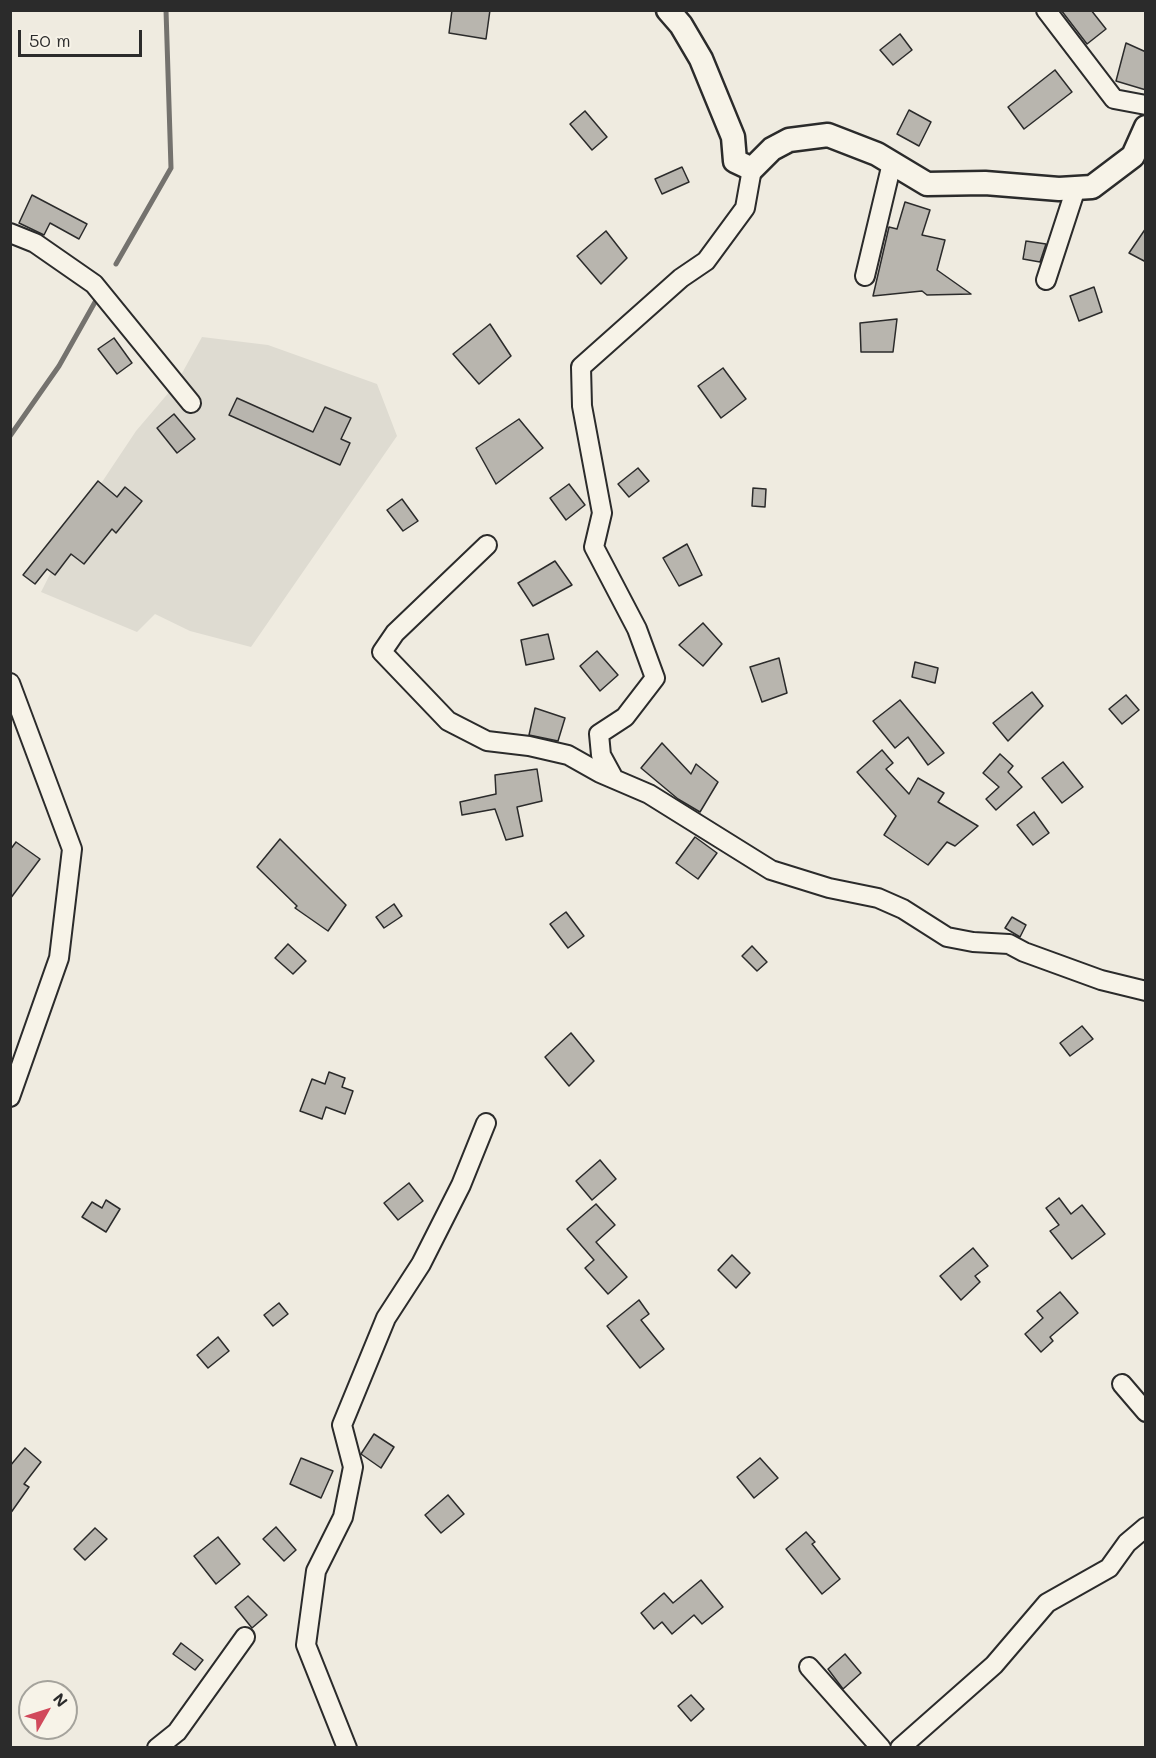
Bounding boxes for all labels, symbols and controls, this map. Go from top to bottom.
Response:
scale bar [21,18,146,56]
text: 50 m [29,28,71,52]
north arrow [18,1680,78,1740]
text: N [49,1688,73,1711]

